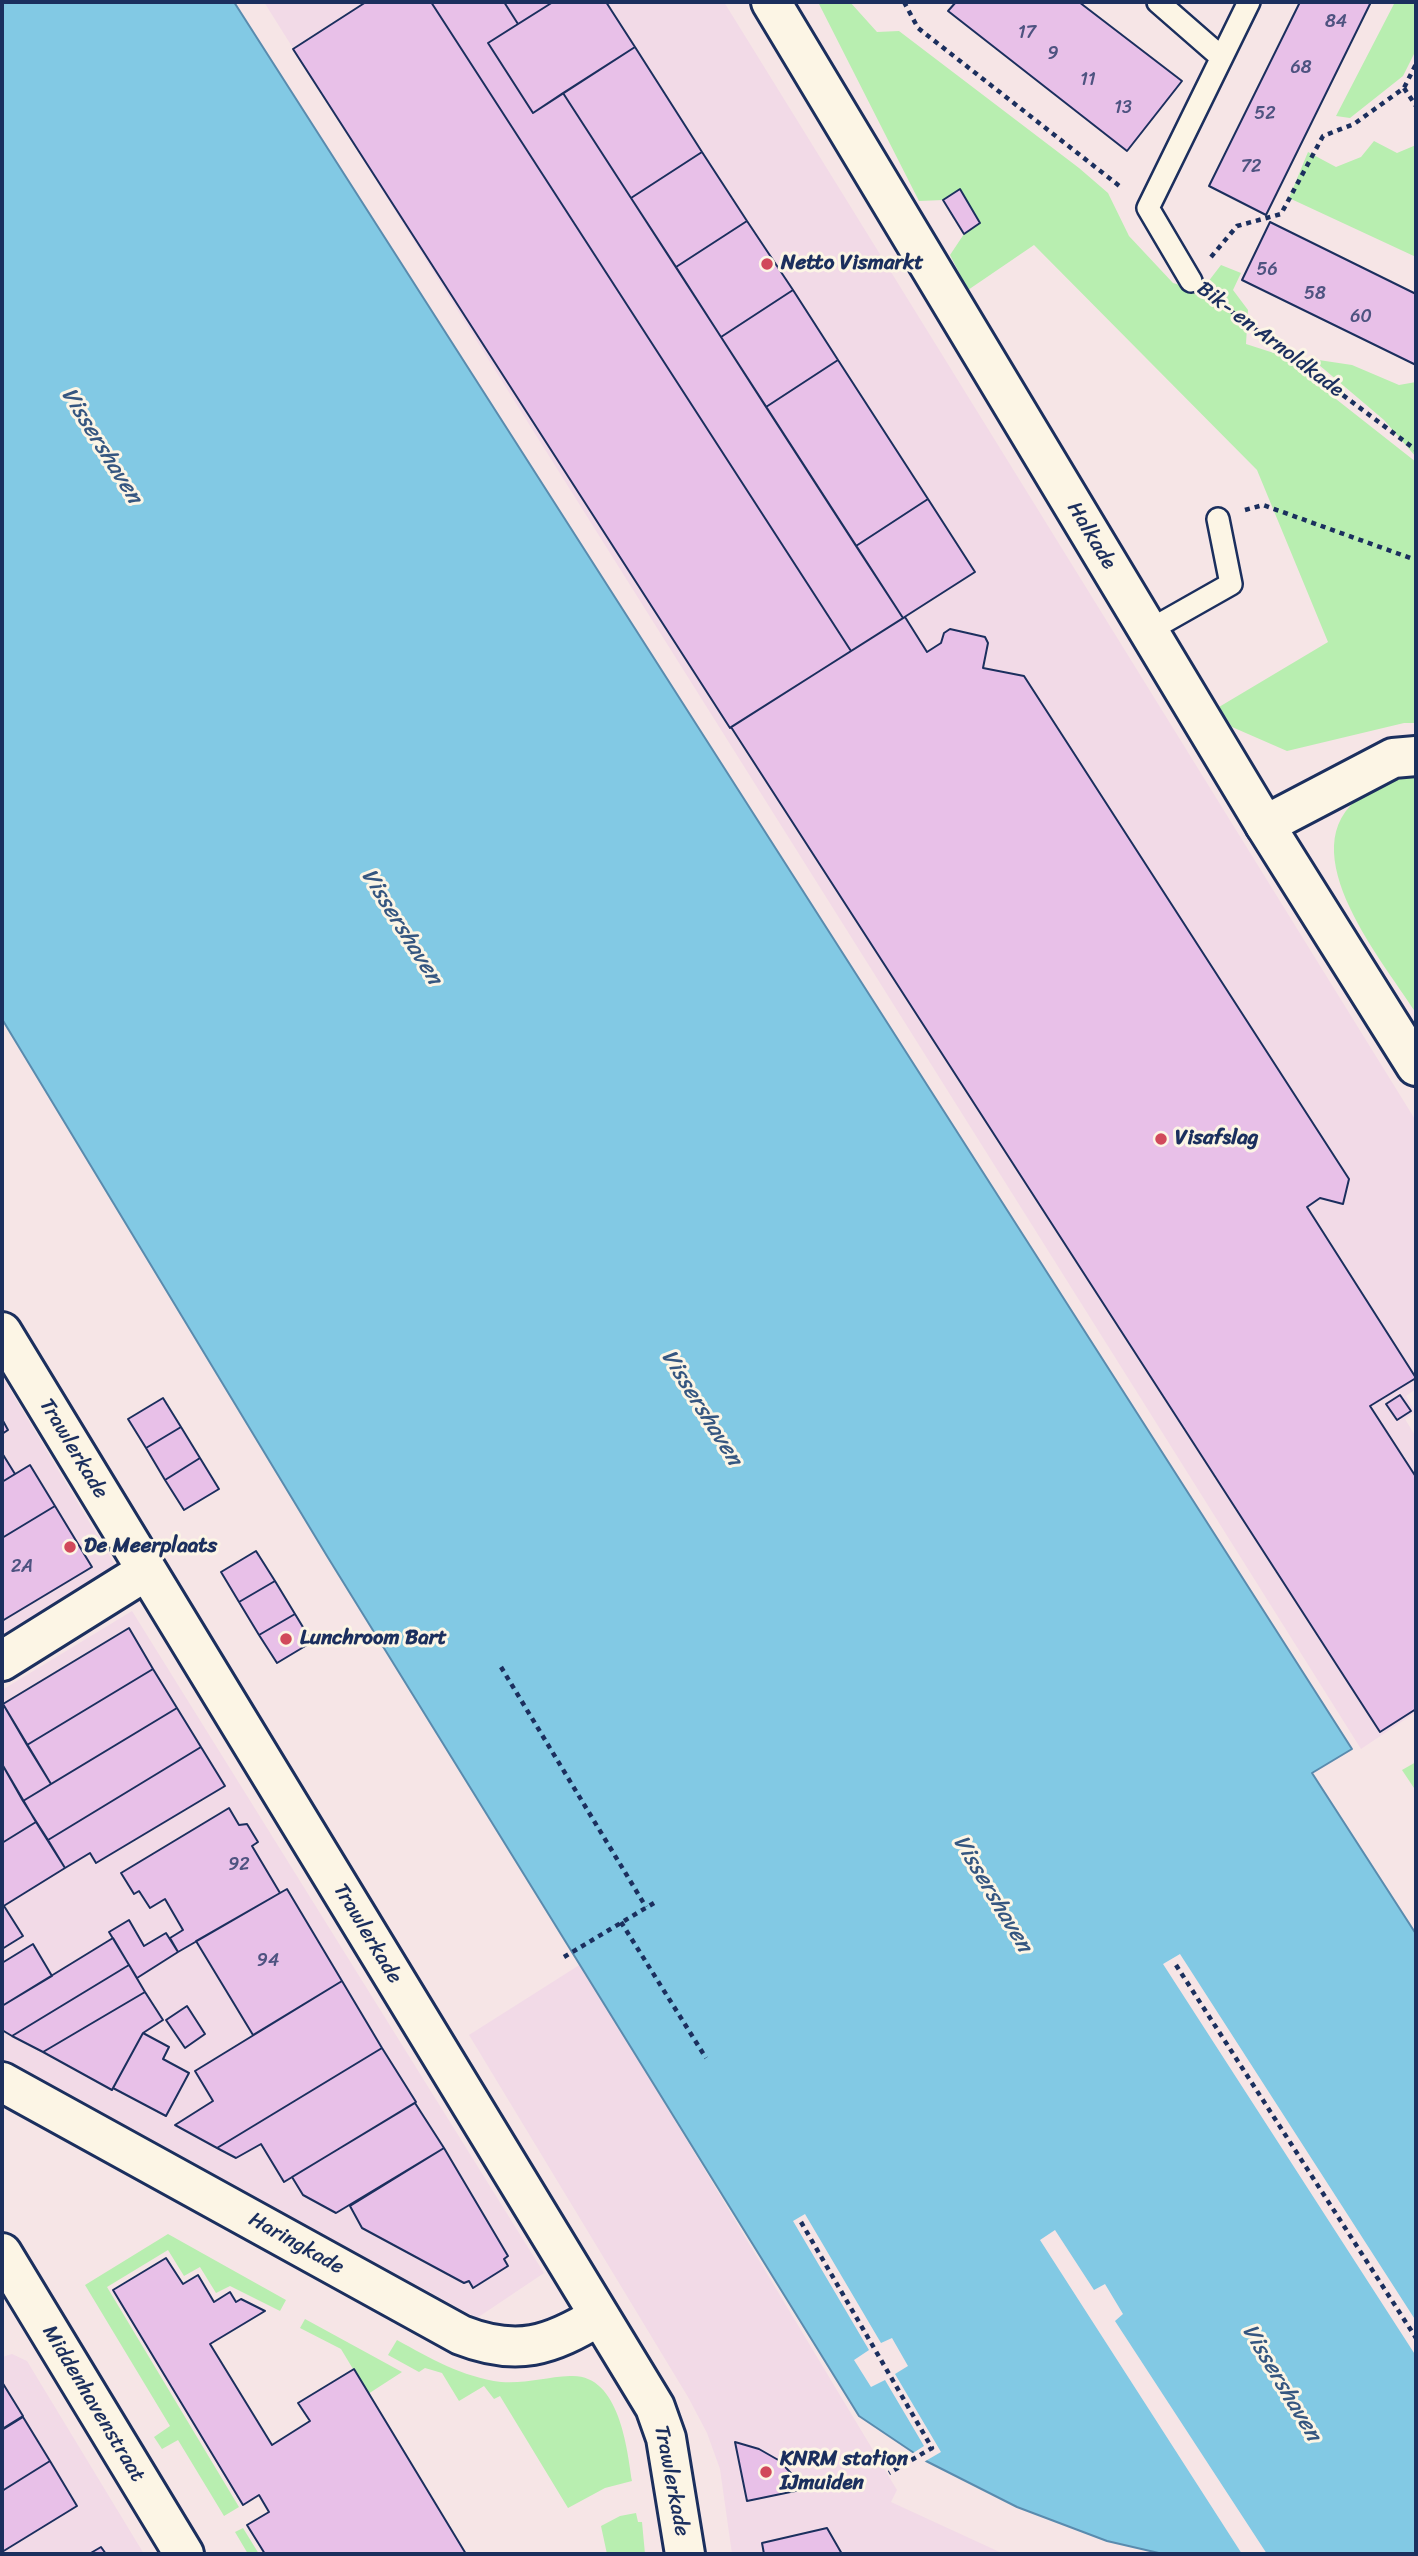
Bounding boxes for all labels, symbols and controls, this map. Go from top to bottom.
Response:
house number: 84 [1325,11,1347,33]
house number: 17 [1018,22,1036,44]
house number: 9 [1047,43,1059,65]
house number: 68 [1290,57,1312,79]
house number: 11 [1080,69,1096,91]
house number: 13 [1114,97,1132,119]
house number: 52 [1254,103,1276,125]
house number: 72 [1241,156,1261,178]
place label: Netto Vismarkt [781,251,923,277]
marker: Netto Vismarkt [759,256,775,272]
house number: 56 [1256,259,1278,281]
street label: Bik- en Arnoldkade [1192,277,1348,403]
house number: 58 [1304,283,1326,305]
house number: 60 [1350,306,1372,328]
water label: Vissershaven [54,383,148,509]
street label: Halkade [1061,498,1121,574]
water label: Vissershaven [354,864,448,990]
place label: Visafslag [1175,1126,1258,1152]
marker: Visafslag [1153,1131,1169,1147]
water label: Vissershaven [654,1345,748,1471]
street label: Trawlerkade [33,1394,113,1504]
place label: De Meerplaats [84,1534,217,1560]
marker: De Meerplaats [62,1539,78,1555]
house number: 2A [11,1556,33,1578]
place label: Lunchroom Bart [300,1626,447,1652]
marker: Lunchroom Bart [278,1631,294,1647]
water label: Vissershaven [946,1831,1038,1957]
house number: 92 [228,1854,250,1876]
street label: Trawlerkade [327,1879,407,1989]
house number: 94 [257,1950,279,1972]
street label: Haringkade [244,2207,348,2281]
water label: Vissershaven [1235,2320,1327,2446]
street label: Middenhavenstraat [36,2321,150,2487]
street label: Trawlerkade [648,2423,694,2539]
place label: KNRM station IJmuiden [780,2447,908,2497]
marker: KNRM station IJmuiden [758,2464,774,2480]

